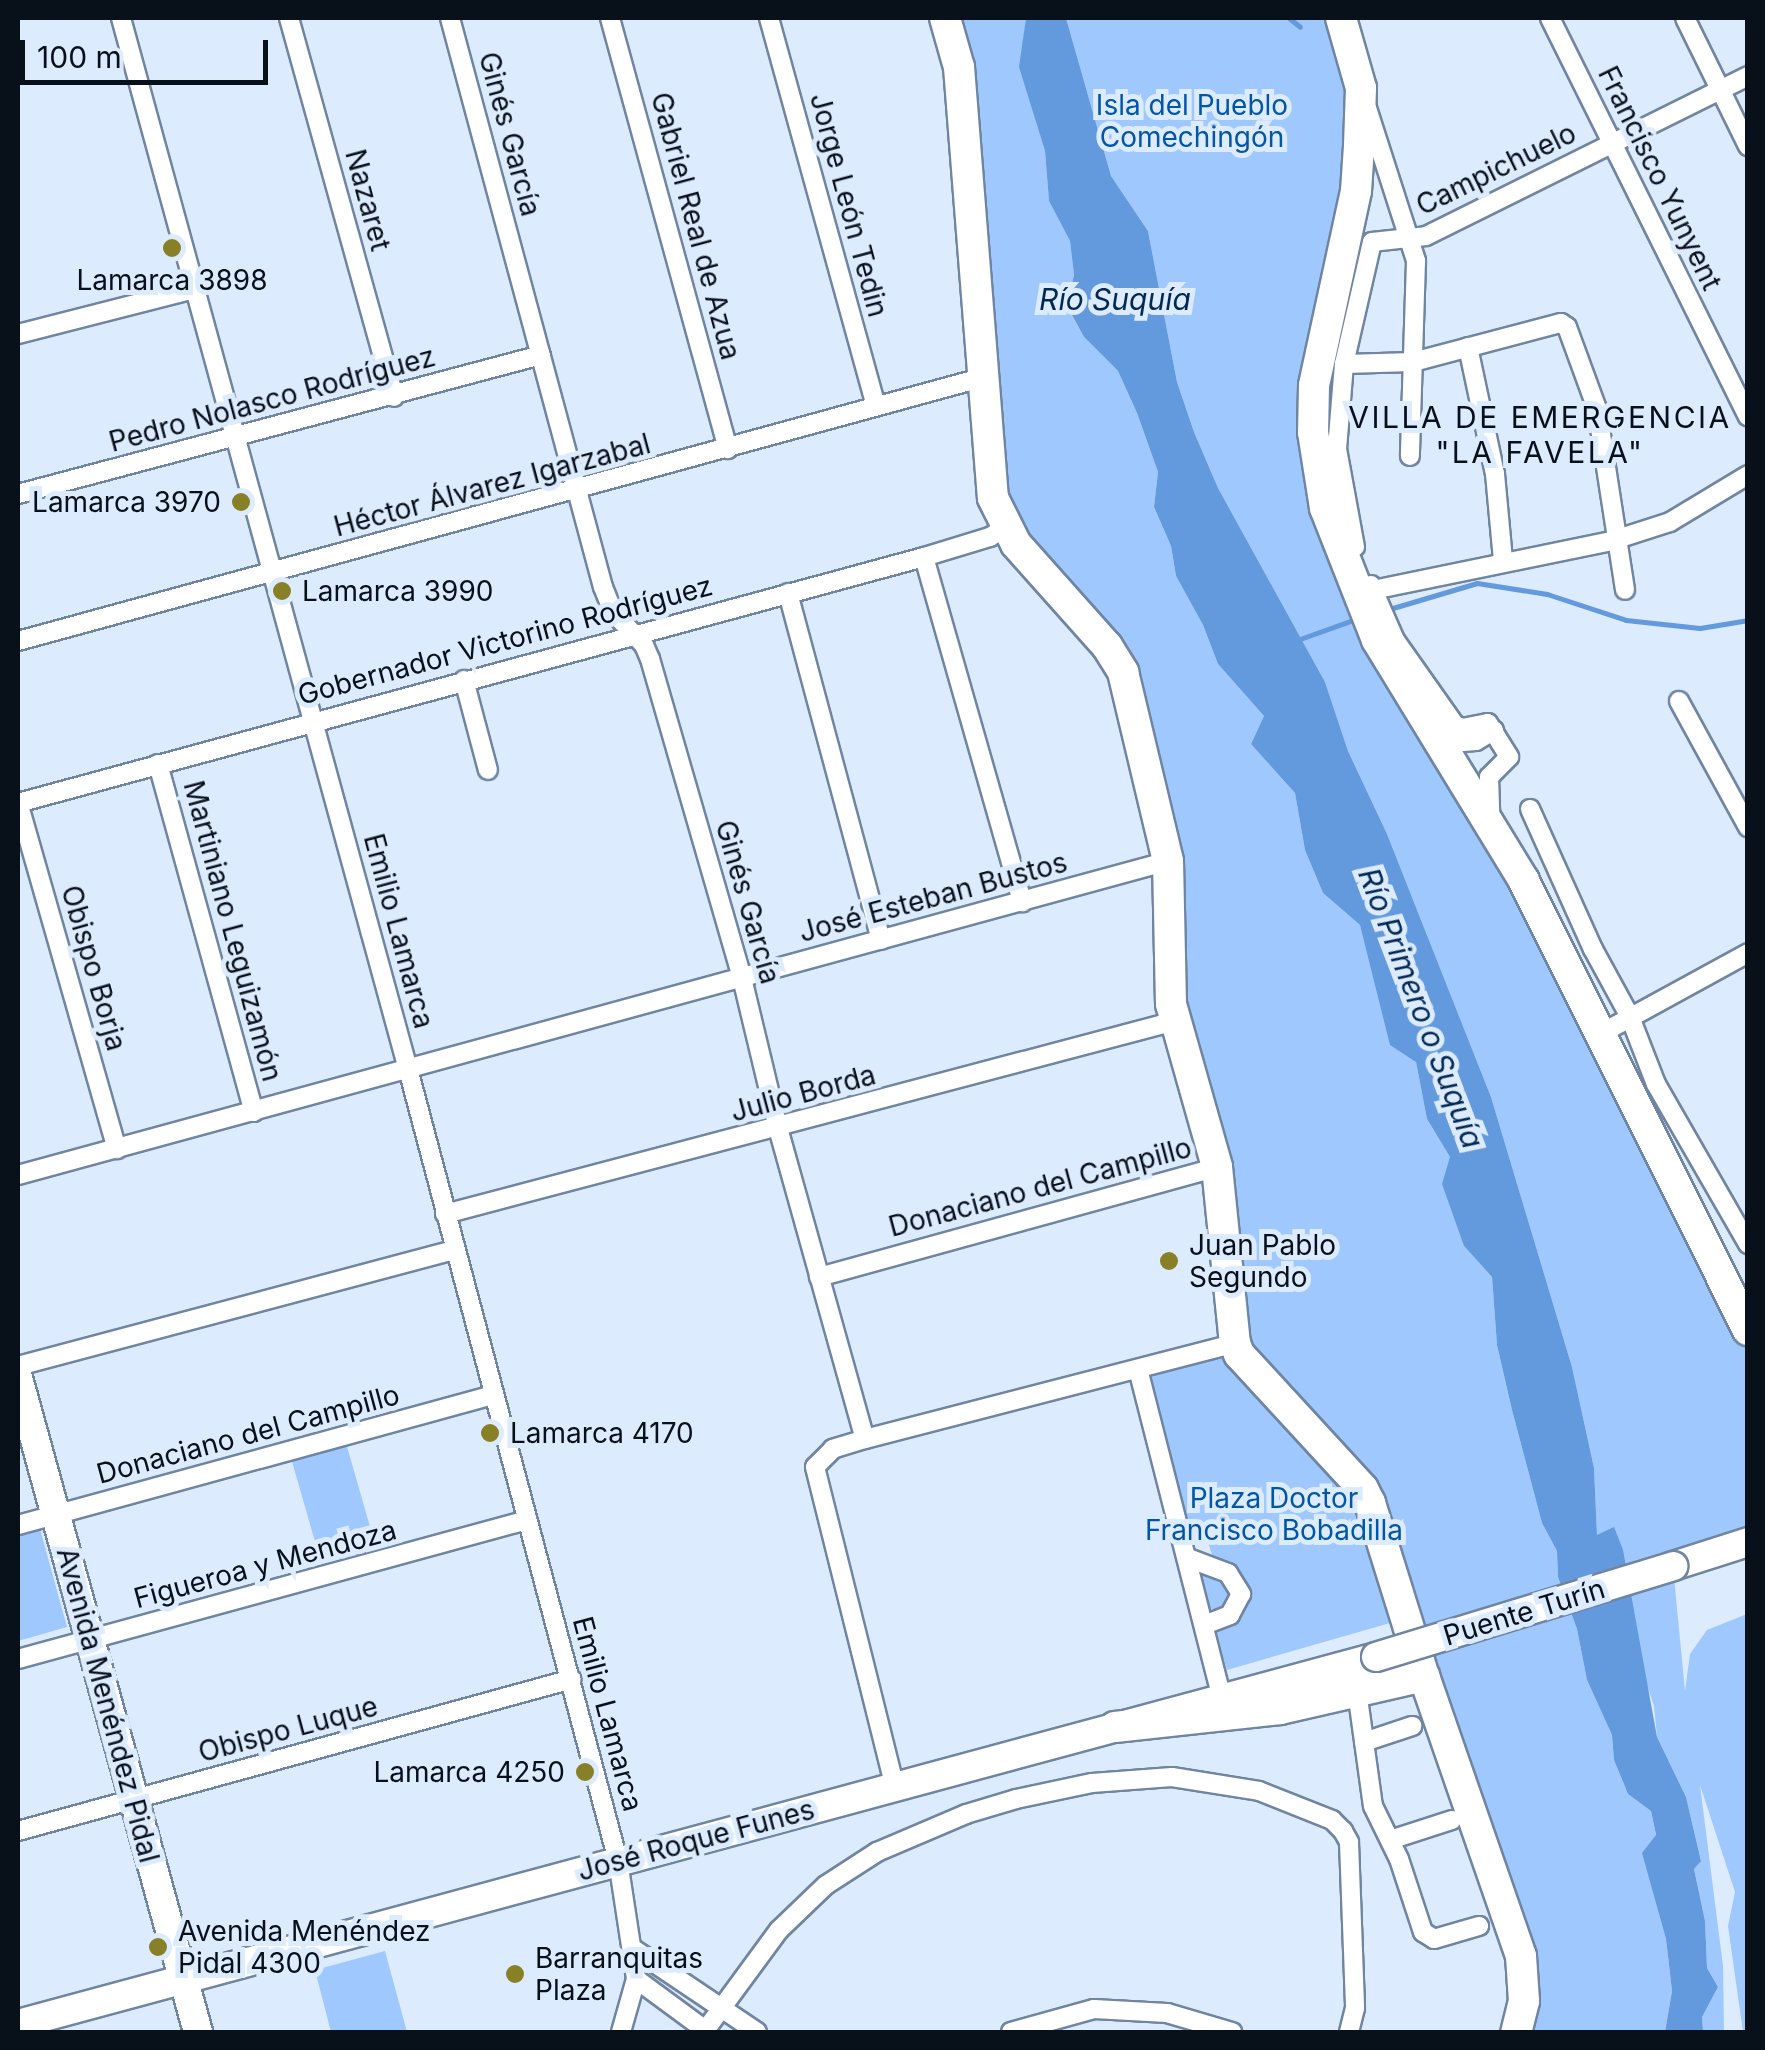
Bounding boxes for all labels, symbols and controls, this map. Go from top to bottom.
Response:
scale bar [25,20,272,82]
text: 100 m [37,39,122,75]
street label: Ginés García [472,48,548,220]
street label: Francisco Yunyent [1591,61,1729,295]
park label: Isla del Pueblo Comechingón [1096,88,1288,154]
street label: Gabriel Real de Azua [644,89,748,363]
street label: Jorge León Tedin [803,89,895,321]
street label: Campichuelo [1411,116,1581,222]
street label: Nazaret [338,146,398,254]
marker: Lamarca 3898 [161,237,183,259]
place label: Lamarca 3898 [76,263,268,297]
water label: Río Suquía [1039,281,1191,317]
street label: Pedro Nolasco Rodríguez [105,339,439,459]
district label: VILLA DE EMERGENCIA "LA FAVELA" [1348,399,1732,470]
street label: Héctor Álvarez Igarzabal [330,427,654,543]
place label: Lamarca 3970 [32,485,221,519]
marker: Lamarca 3970 [230,491,252,513]
street label: Gobernador Victorino Rodríguez [294,568,716,712]
place label: Lamarca 3990 [302,574,493,608]
marker: Lamarca 3990 [271,580,293,602]
street label: Martiniano Leguizamón [177,777,289,1085]
street label: Ginés García [709,816,787,988]
street label: Emilio Lamarca [357,830,441,1032]
street label: José Esteban Bustos [795,845,1071,949]
water label: Río Primero o Suquía [1351,863,1491,1153]
street label: Obispo Borja [54,881,134,1055]
street label: Julio Borda [727,1058,879,1128]
street label: Donaciano del Campillo [885,1130,1195,1244]
place label: Juan Pablo Segundo [1189,1228,1336,1294]
marker: Juan Pablo Segundo [1158,1250,1180,1272]
street label: Donaciano del Campillo [93,1377,403,1491]
place label: Lamarca 4170 [510,1416,694,1450]
marker: Lamarca 4170 [479,1422,501,1444]
park label: Plaza Doctor Francisco Bobadilla [1145,1481,1403,1547]
street label: Figueroa y Mendoza [130,1513,400,1615]
street label: Avenida Menéndez Pidal [50,1544,166,1866]
street label: Puente Turín [1439,1571,1609,1653]
street label: Emilio Lamarca [566,1613,650,1815]
street label: Obispo Luque [195,1689,381,1769]
place label: Lamarca 4250 [373,1755,565,1789]
marker: Lamarca 4250 [574,1761,596,1783]
street label: José Roque Funes [574,1792,818,1888]
place label: Avenida Menéndez Pidal 4300 [178,1914,431,1980]
marker: Avenida Menéndez Pidal 4300 [147,1936,169,1958]
place label: Barranquitas Plaza [535,1941,703,2007]
marker: Barranquitas Plaza [504,1963,526,1985]

